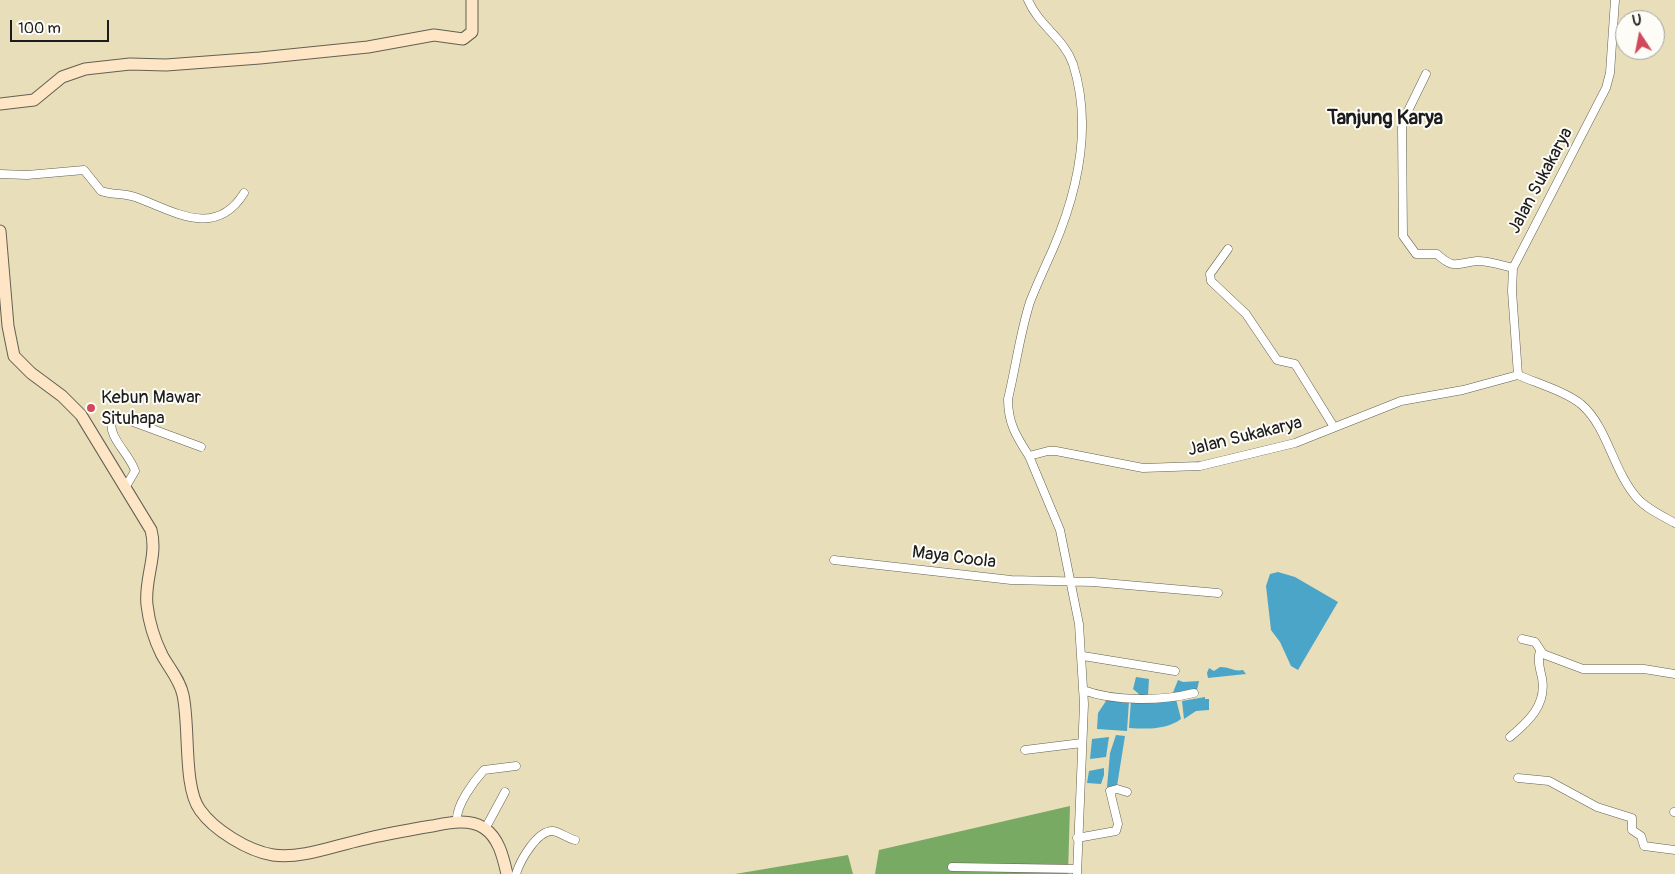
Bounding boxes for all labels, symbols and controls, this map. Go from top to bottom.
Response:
scale bar [12,10,111,42]
north arrow [1615,10,1665,60]
text: U [1631,12,1643,30]
text: 100 m [18,19,61,38]
district label: Tanjung Karya [1327,107,1443,131]
street label: Jalan Sukakarya [1504,124,1578,238]
place label: Kebun Mawar Situhapa [101,387,201,429]
marker: Kebun Mawar Situhapa [85,402,97,414]
street label: Jalan Sukakarya [1186,412,1304,462]
street label: Maya Coola [911,542,997,574]

